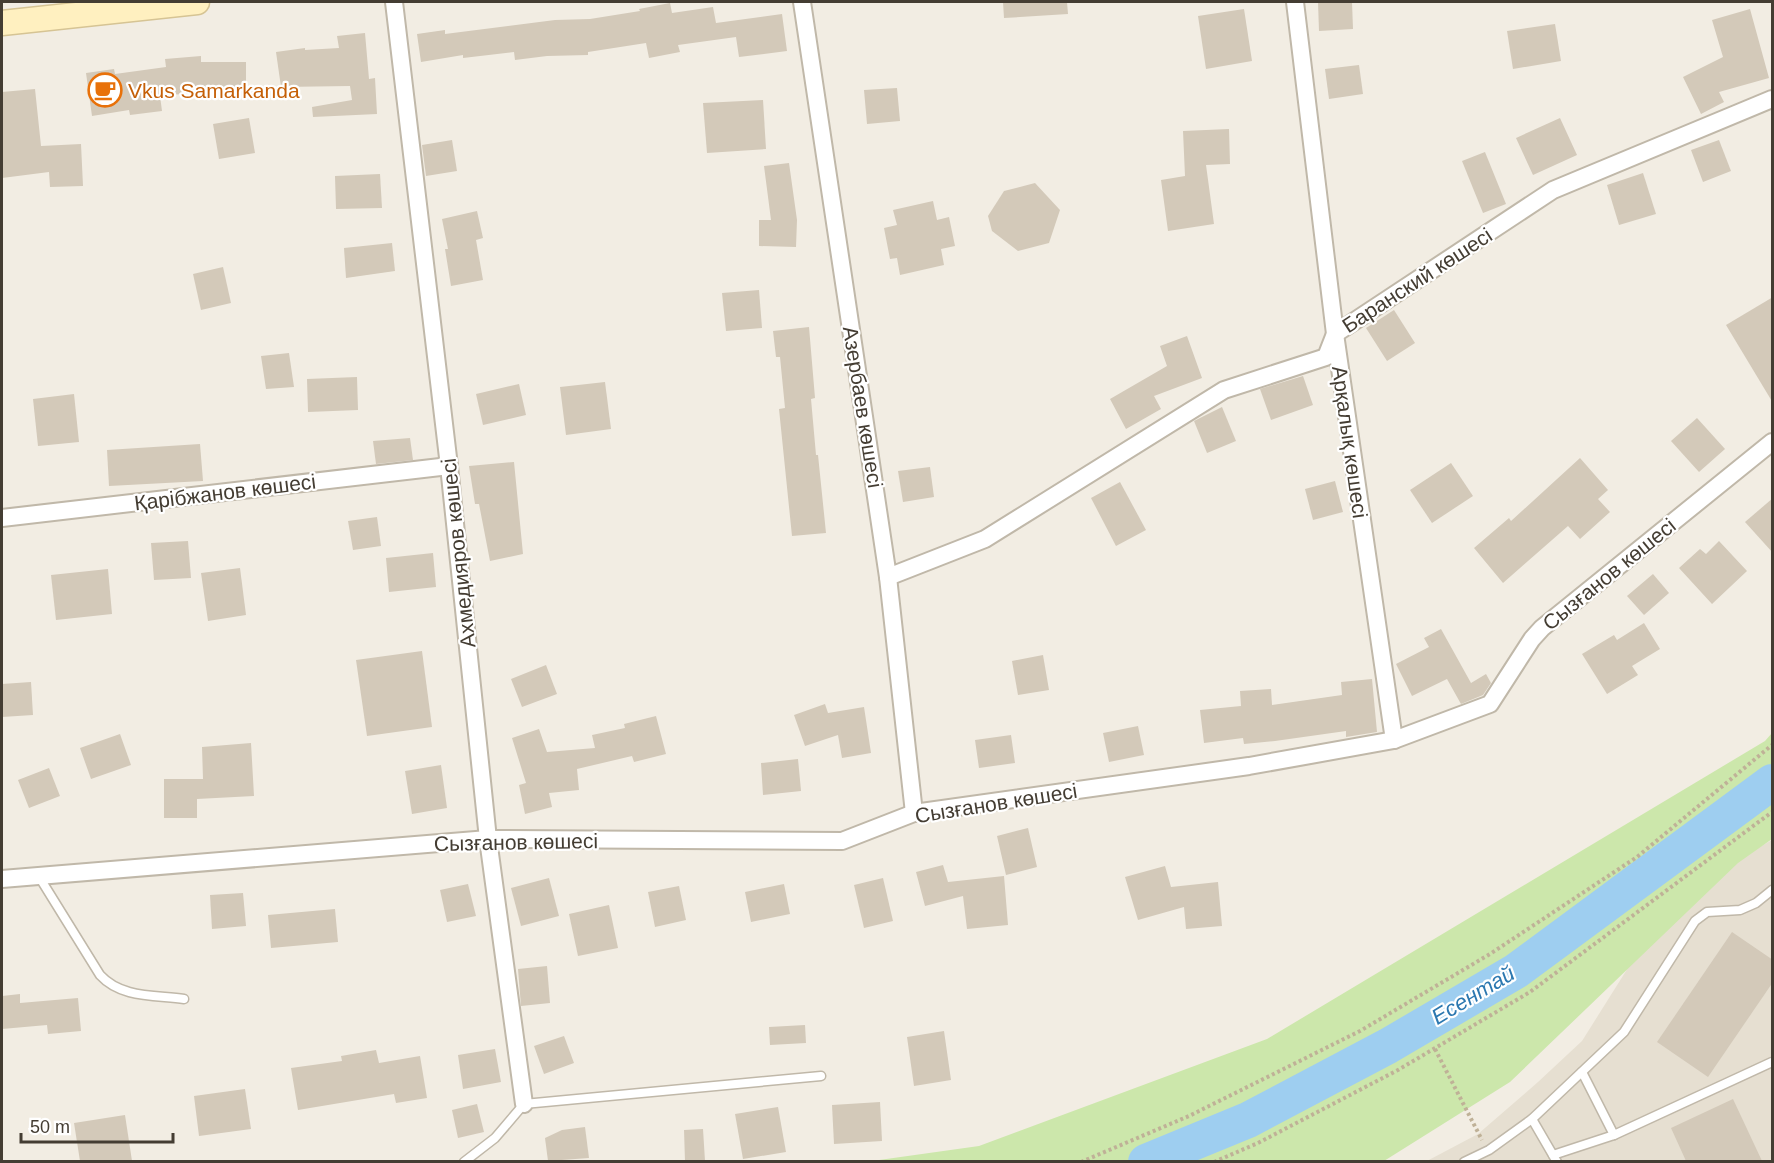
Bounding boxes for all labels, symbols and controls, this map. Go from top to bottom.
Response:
cafe icon: Vkus Samarkanda [87,72,123,108]
place label: Vkus Samarkanda [128,79,300,102]
street label: Баранский көшесі [1338,223,1496,337]
street label: Азербаев көшесі [839,325,887,489]
street label: Арқалық көшесі [1328,364,1372,520]
street label: Ахмедияров көшесі [437,457,479,649]
street label: Қарібжанов көшесі [133,469,317,515]
street label: Сызғанов көшесі [1538,513,1680,635]
street label: Сызғанов көшесі [913,779,1079,827]
street label: Сызғанов көшесі [434,829,598,855]
water label: Есентай [1427,960,1519,1030]
scale bar [21,1106,172,1144]
text: 50 m [30,1117,70,1137]

